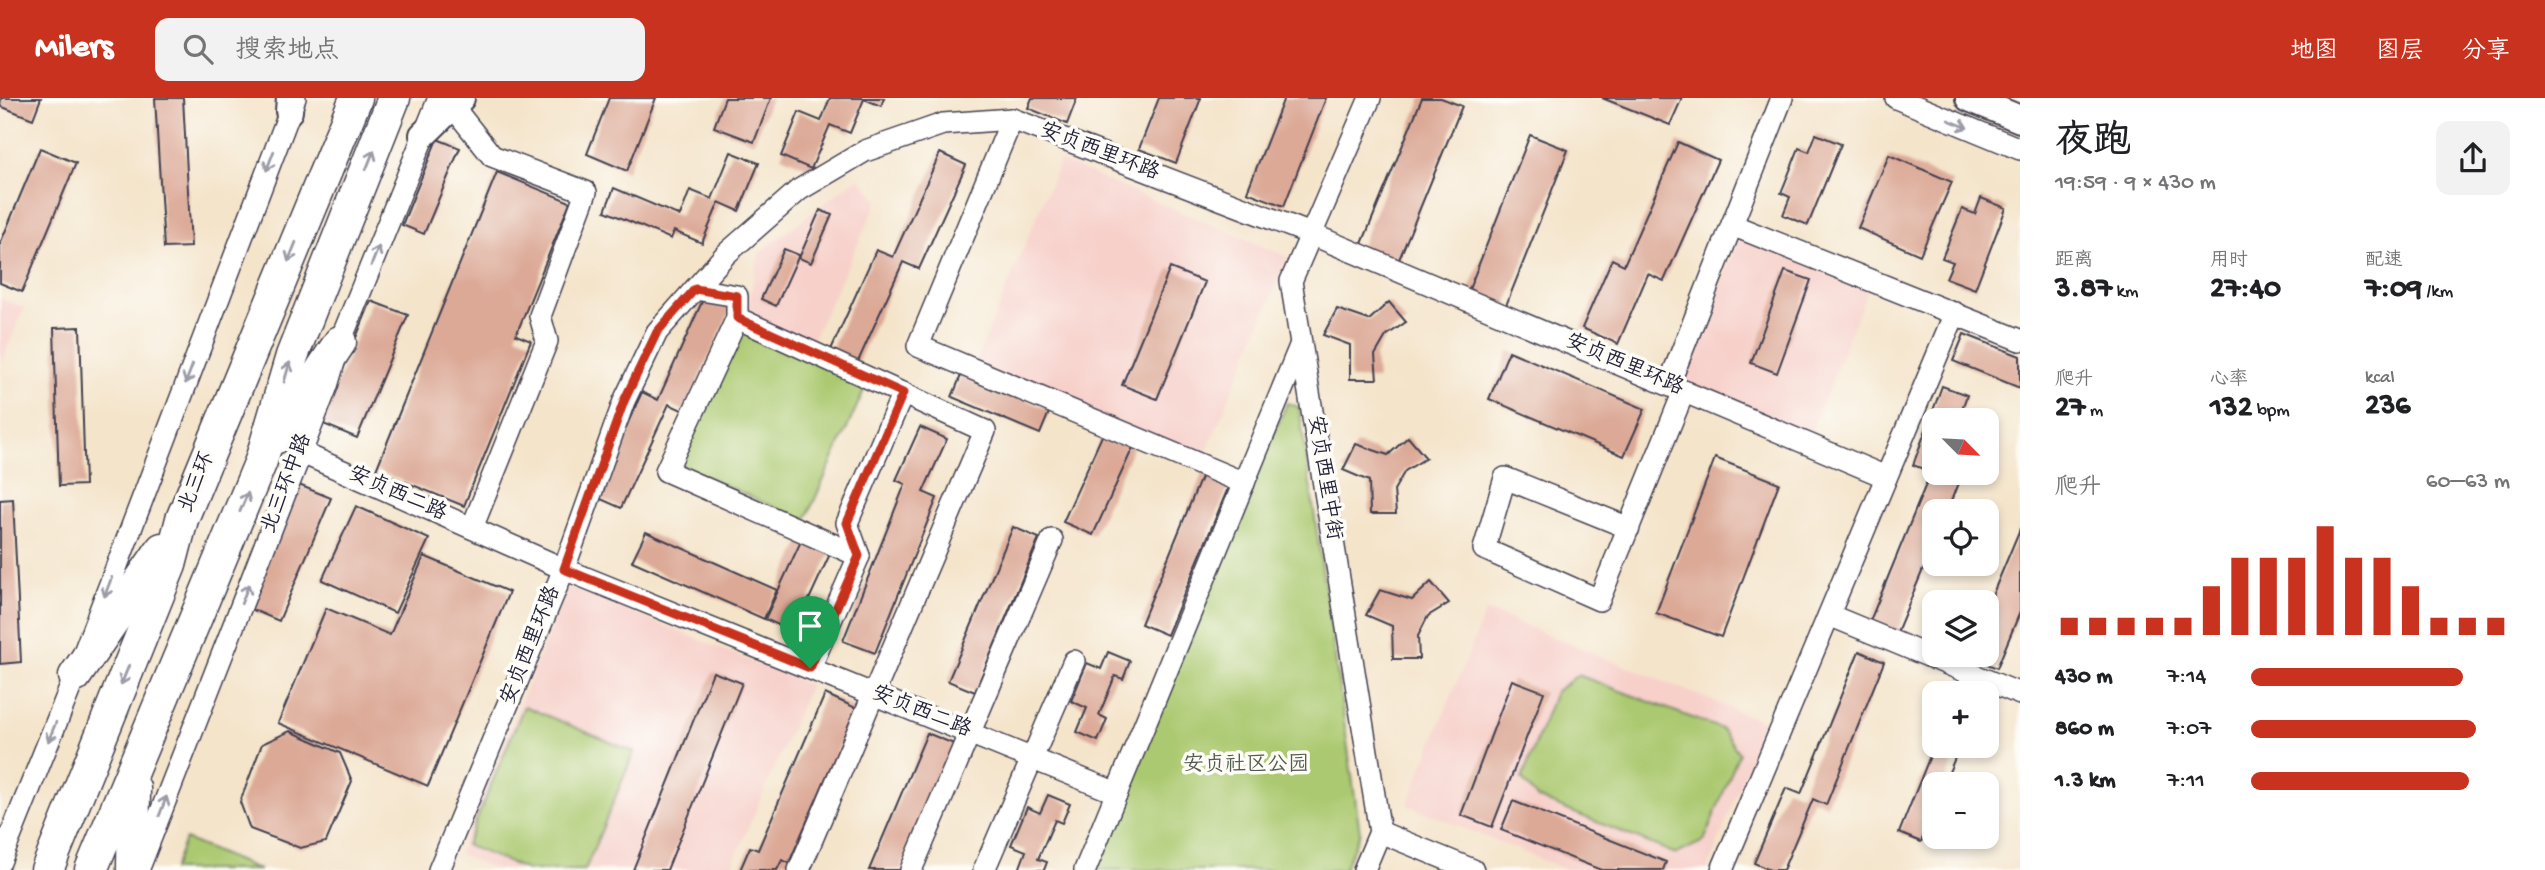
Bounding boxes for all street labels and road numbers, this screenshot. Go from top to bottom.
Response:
street label: 安贞西里环路 [1036,117,1163,187]
street label: 安贞西里环路 [1561,328,1688,402]
street label: 安贞西里中街 [1301,414,1347,542]
street label: 北三环中路 [256,430,318,537]
street label: 北三环 [174,449,221,517]
street label: 安贞西二路 [344,460,451,528]
street label: 安贞西里环路 [495,582,567,709]
street label: 安贞西二路 [868,680,975,744]

